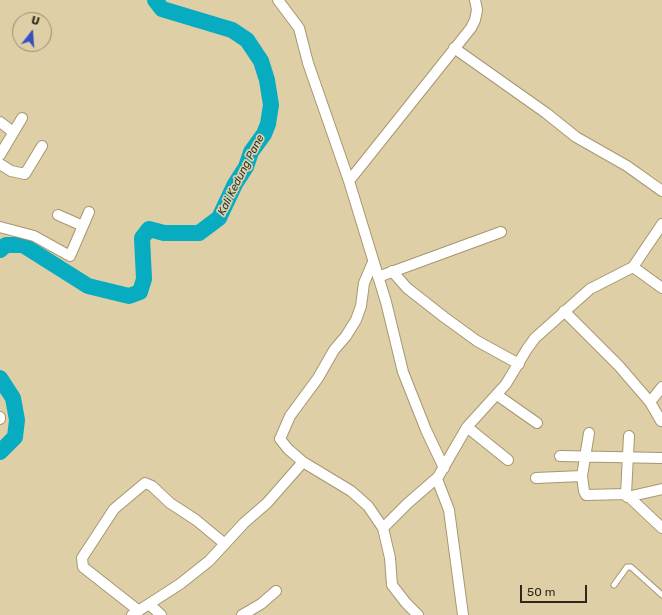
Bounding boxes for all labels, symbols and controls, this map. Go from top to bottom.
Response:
north arrow [12,12,52,52]
text: U [30,14,41,28]
water label: Kali Kedung Pane [215,132,267,218]
scale bar [522,577,589,603]
text: 50 m [527,585,555,599]

